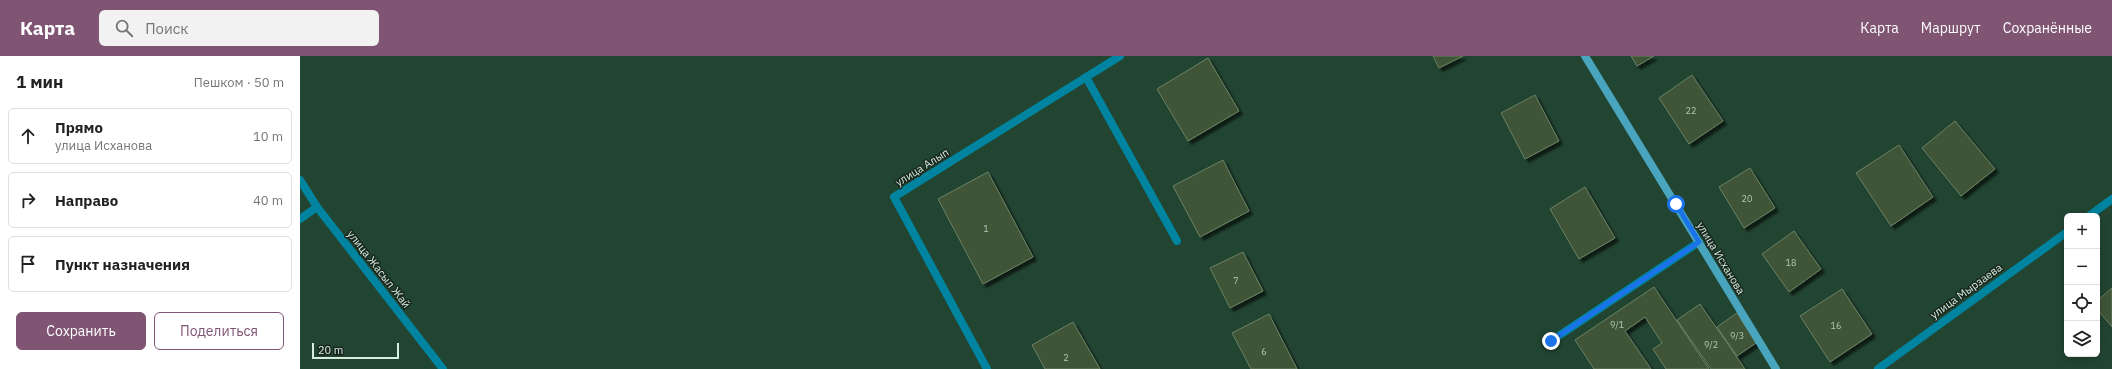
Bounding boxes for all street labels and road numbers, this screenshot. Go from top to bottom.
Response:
street label: улица Алып [893,145,951,189]
street label: улица Исханова [1694,219,1748,297]
street label: улица Жасыл Жай [344,227,414,311]
street label: улица Мырзаева [1927,260,2005,322]

